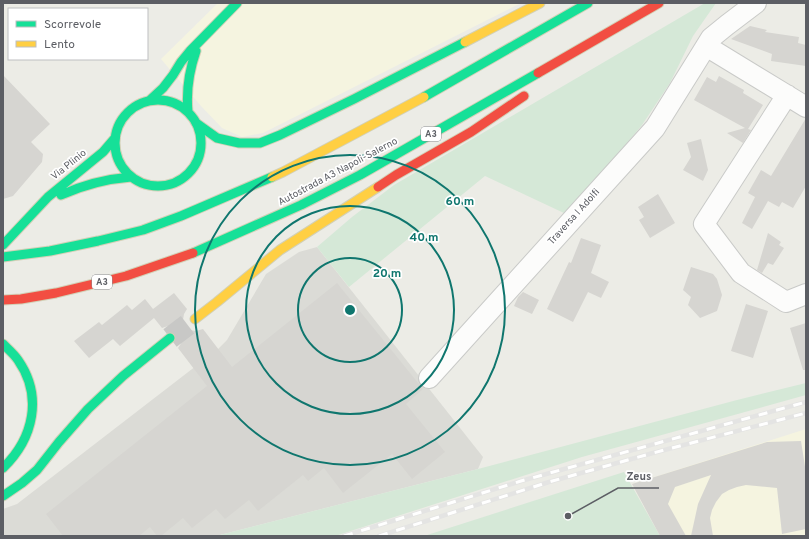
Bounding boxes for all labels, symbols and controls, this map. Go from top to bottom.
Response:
legend [8,8,148,60]
text: Scorrevole [44,17,101,33]
text: Lento [44,37,75,53]
road number: A3 [421,127,441,141]
street label: Autostrada A3 Napoli-Salerno [276,135,400,209]
street label: Via Plinio [49,147,90,183]
street label: Traversa I Adolfi [545,186,603,248]
text: 60 m [446,194,474,210]
text: 40 m [409,230,439,246]
text: 20 m [373,266,401,282]
road number: A3 [92,275,112,289]
centre of rings [343,303,357,317]
callout: Zeus [618,465,659,488]
text: Zeus [627,470,651,484]

